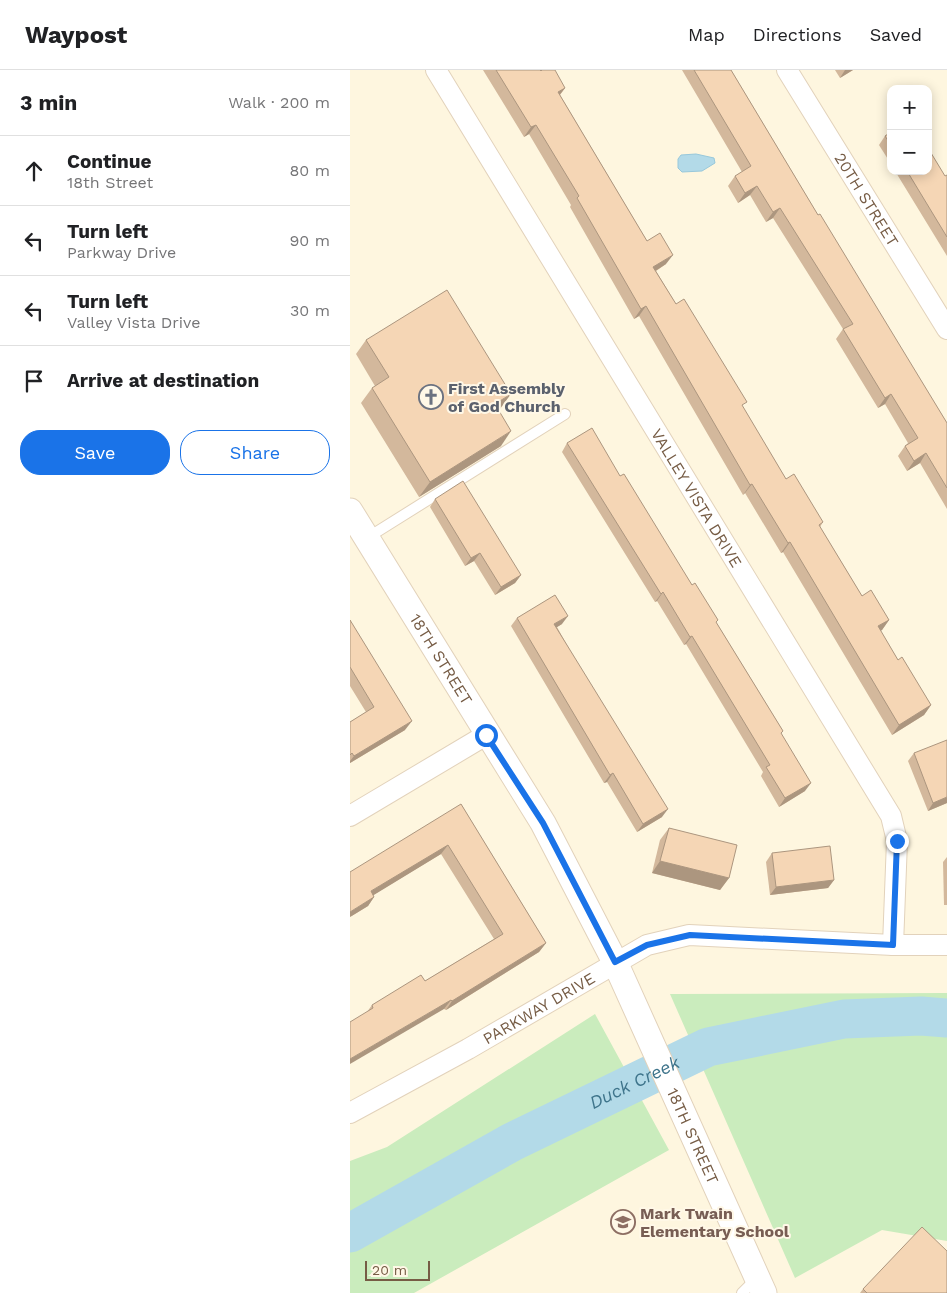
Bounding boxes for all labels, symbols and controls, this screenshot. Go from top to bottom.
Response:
text: Waypost [25,21,127,49]
text: Map [688,24,725,45]
text: Directions [753,24,842,45]
text: Saved [870,24,922,45]
map controls [887,85,932,175]
button: + [887,85,932,130]
text: 3 min [20,90,77,115]
text: Walk · 200 m [228,93,330,112]
button: − [887,130,932,175]
street label: 20TH STREET [830,149,903,250]
text: Continue [67,150,151,173]
icon: ahead [20,157,48,185]
text: 80 m [289,161,330,180]
text: 18th Street [67,173,153,192]
text: Turn left [67,220,148,243]
icon: left [20,227,48,255]
text: 90 m [289,231,330,250]
text: Parkway Drive [67,243,176,262]
text: Turn left [67,290,148,313]
icon: left [20,297,48,325]
text: 30 m [290,301,330,320]
text: Valley Vista Drive [67,313,201,332]
icon: arrive [20,367,48,395]
text: Arrive at destination [67,369,259,392]
place label: First Assembly of God Church [448,379,566,416]
church icon: First Assembly of God Church [418,384,444,410]
street label: VALLEY VISTA DRIVE [647,425,746,571]
button: Save [20,430,170,475]
button: Share [180,430,330,475]
street label: 18TH STREET [406,610,477,708]
route start [475,724,498,747]
route end [886,830,909,853]
street label: PARKWAY DRIVE [479,968,598,1048]
water label: Duck Creek [586,1051,684,1113]
street label: 18TH STREET [663,1085,723,1187]
place label: Mark Twain Elementary School [640,1204,790,1241]
school or university icon: Mark Twain Elementary School [610,1209,636,1235]
scale bar [365,1258,430,1281]
text: 20 m [372,1262,407,1278]

